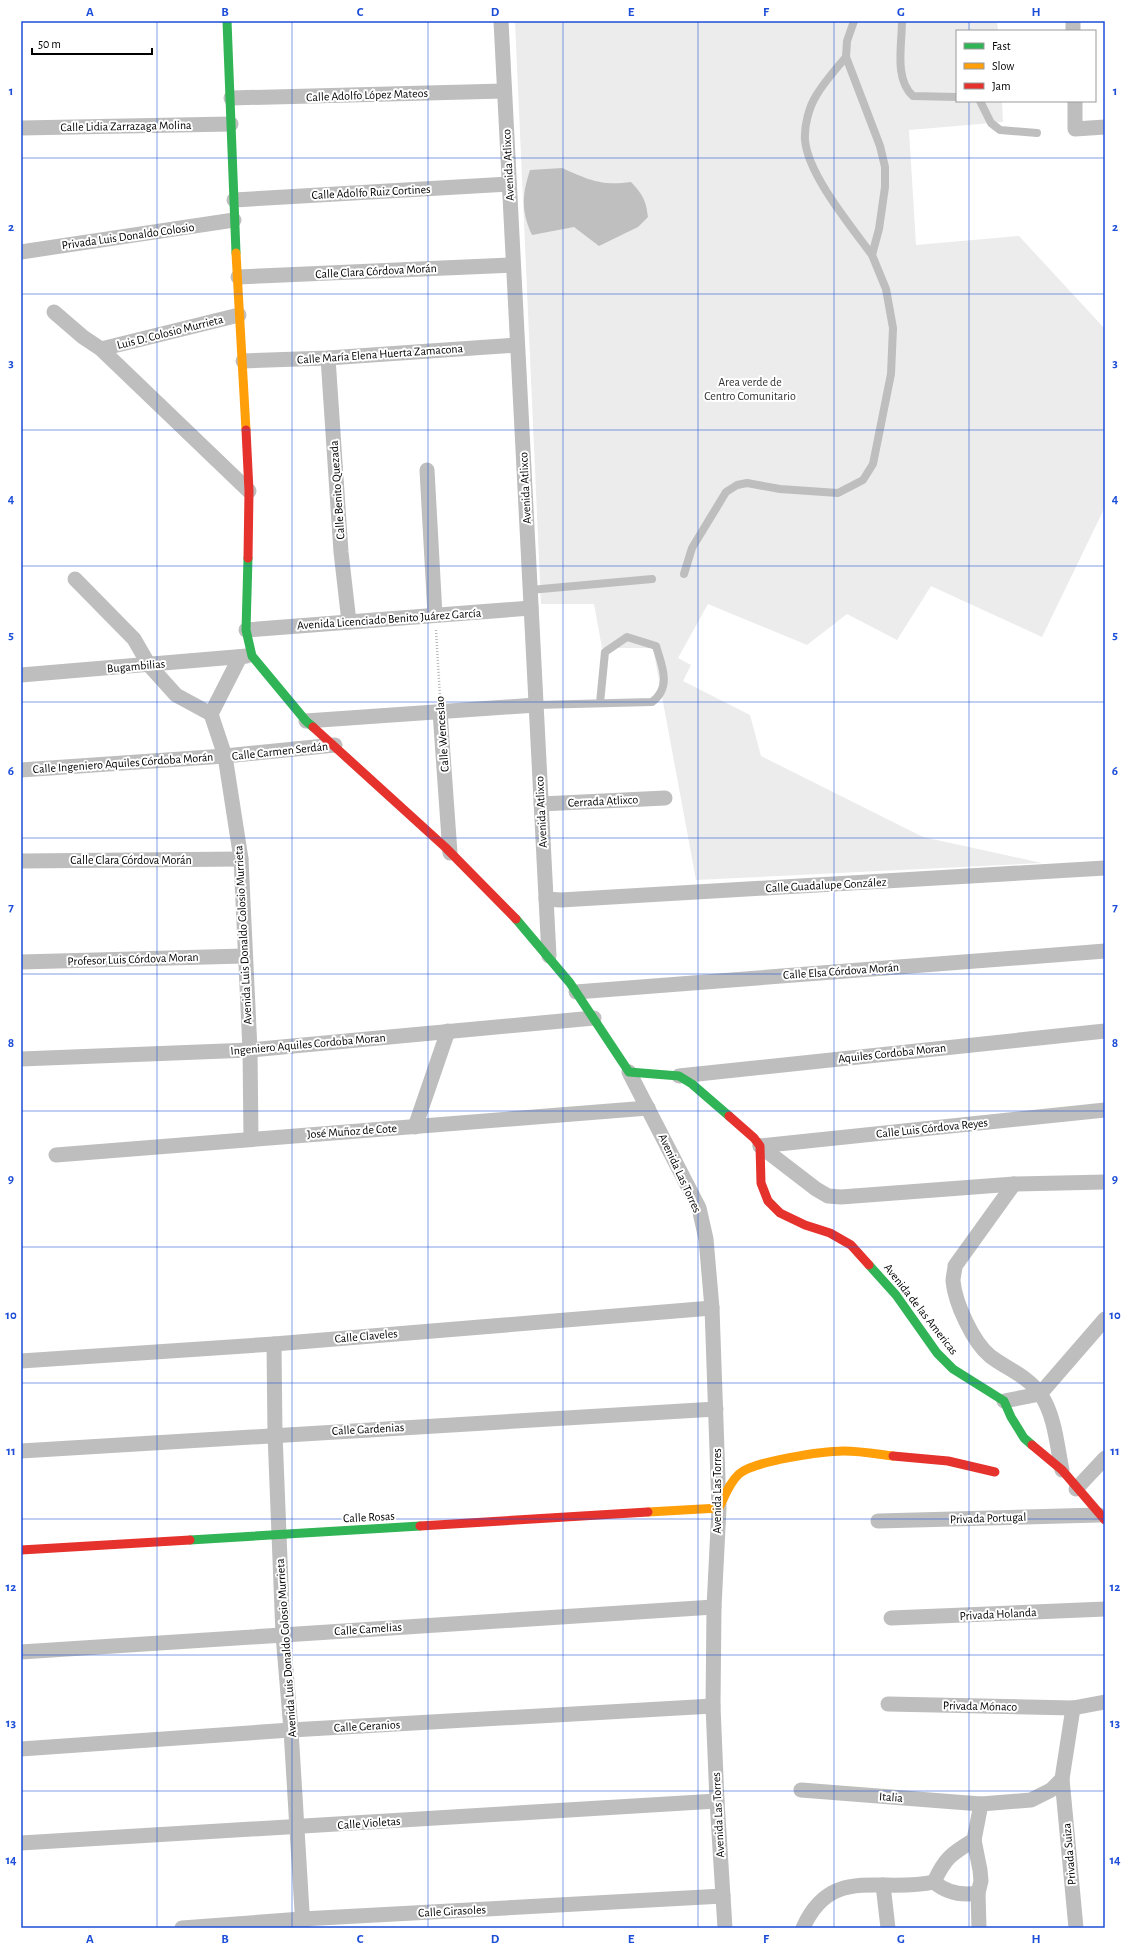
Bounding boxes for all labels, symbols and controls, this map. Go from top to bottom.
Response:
text: A [86,6,94,19]
text: B [221,6,229,19]
text: C [357,6,364,19]
text: D [491,6,500,19]
text: E [628,6,635,19]
text: F [763,6,770,19]
text: G [897,6,905,19]
text: H [1031,6,1041,19]
scale bar [32,30,152,56]
legend [956,30,1096,102]
text: 50 m [38,38,61,50]
text: Fast [992,40,1011,52]
text: Slow [992,60,1014,72]
text: Jam [992,80,1011,92]
text: 1 [9,85,13,98]
text: 1 [1113,85,1117,98]
street label: Calle Adolfo López Mateos [306,87,428,103]
street label: Calle Lidia Zarrazaga Molina [60,119,192,133]
street label: Avenida Atlixco [500,129,516,201]
street label: Calle Adolfo Ruiz Cortines [311,183,431,201]
text: 2 [8,221,14,234]
street label: Privada Luis Donaldo Colosio [61,221,195,251]
text: 2 [1112,221,1118,234]
street label: Calle Clara Córdova Morán [315,262,437,280]
street label: Luis D. Colosio Murrieta [116,313,225,351]
street label: Calle María Elena Huerta Zamacona [297,342,464,366]
text: 3 [8,357,14,370]
text: 3 [1112,357,1118,370]
park label: Area verde de Centro Comunitario [704,376,796,402]
street label: Calle Benito Quezada [328,440,347,540]
street label: Avenida Atlixco [517,452,533,524]
text: 4 [8,493,15,506]
text: 4 [1112,493,1119,506]
street label: Avenida Licenciado Benito Juárez García [296,607,482,631]
text: 5 [8,629,14,642]
text: 5 [1112,629,1118,642]
street label: Bugambilias [106,657,166,675]
street label: Calle Wenceslao [433,696,451,772]
street label: Calle Carmen Serdán [231,740,329,762]
street label: Calle Ingeniero Aquiles Córdoba Morán [32,751,214,775]
text: 6 [8,765,14,778]
text: 6 [1112,765,1118,778]
street label: Avenida Atlixco [533,776,549,848]
street label: Cerrada Atlixco [568,793,639,809]
street label: Avenida Luis Donaldo Colosio Murrieta [232,845,254,1025]
street label: Calle Clara Córdova Morán [70,854,192,866]
street label: Calle Guadalupe González [765,876,887,894]
text: 7 [8,901,14,914]
text: 7 [1112,901,1118,914]
street label: Profesor Luis Córdova Moran [67,951,199,967]
street label: Calle Elsa Córdova Morán [783,961,899,981]
street label: Ingeniero Aquiles Cordoba Moran [230,1031,386,1057]
text: 8 [8,1037,14,1050]
text: 8 [1112,1037,1118,1050]
street label: Aquiles Cordoba Moran [837,1041,947,1065]
street label: Calle Luis Córdova Reyes [876,1116,989,1141]
street label: José Muñoz de Cote [307,1122,397,1140]
street label: Avenida Las Torres [656,1132,704,1214]
text: 9 [8,1173,14,1186]
text: 9 [1112,1173,1118,1186]
street label: Avenida de las Americas [882,1261,960,1357]
text: 10 [5,1309,17,1322]
text: 10 [1109,1309,1121,1322]
street label: Calle Claveles [334,1327,398,1345]
street label: Calle Gardenias [332,1421,404,1437]
text: 11 [6,1445,16,1458]
text: 11 [1110,1445,1120,1458]
street label: Avenida Las Torres [711,1448,723,1534]
street label: Calle Rosas [343,1510,395,1524]
street label: Privada Portugal [950,1511,1026,1525]
street label: Avenida Luis Donaldo Colosio Murrieta [274,1558,298,1738]
text: 12 [6,1581,16,1594]
text: 12 [1110,1581,1120,1594]
street label: Privada Holanda [959,1606,1037,1622]
street label: Calle Camelias [334,1621,402,1637]
street label: Privada Mónaco [943,1699,1017,1713]
text: 13 [6,1717,17,1730]
text: 13 [1110,1717,1121,1730]
street label: Calle Geranios [334,1718,400,1734]
street label: Avenida Las Torres [710,1772,726,1858]
street label: Italia [879,1790,904,1804]
street label: Calle Violetas [337,1815,401,1831]
street label: Privada Suiza [1060,1822,1078,1885]
text: 14 [5,1854,17,1867]
text: 14 [1109,1854,1121,1867]
street label: Calle Girasoles [418,1903,486,1919]
text: A [86,1933,94,1946]
text: B [221,1933,229,1946]
text: C [357,1933,364,1946]
text: D [491,1933,500,1946]
text: E [628,1933,635,1946]
text: F [763,1933,770,1946]
text: G [897,1933,905,1946]
text: H [1031,1933,1041,1946]

